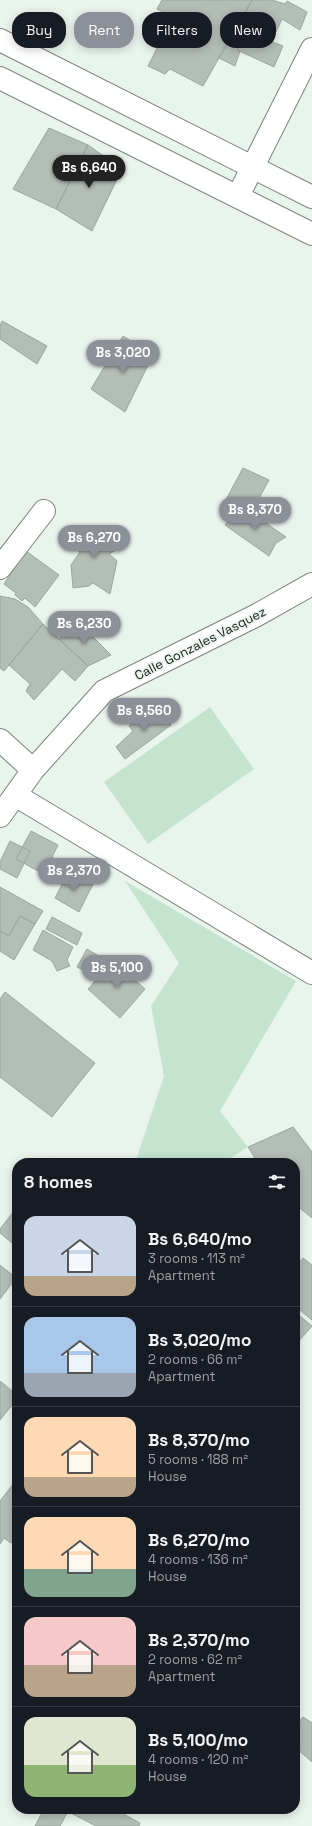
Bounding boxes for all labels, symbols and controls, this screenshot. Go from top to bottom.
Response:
chip: Buy [12,12,66,48]
chip: Rent [74,12,134,48]
chip: Filters [142,12,212,48]
chip: New [220,12,276,48]
pin: Bs 6,640 [48,155,130,189]
text: Bs 6,640 [61,159,117,176]
pin: Bs 3,020 [82,340,164,374]
text: Bs 3,020 [96,344,150,361]
pin: Bs 8,370 [214,497,296,531]
text: Bs 8,370 [228,501,282,518]
pin: Bs 6,270 [53,525,135,559]
text: Bs 6,270 [67,529,121,546]
street label: Calle Gonzales Vasquez [132,603,269,684]
pin: Bs 6,230 [43,611,125,645]
text: Bs 6,230 [57,615,111,632]
pin: Bs 8,560 [103,698,185,732]
text: Bs 8,560 [117,702,171,719]
pin: Bs 2,370 [33,858,115,892]
text: Bs 2,370 [47,862,101,879]
pin: Bs 5,100 [76,955,158,989]
text: Bs 5,100 [91,959,143,976]
text: 8 homes [24,1171,93,1193]
icon: filters [266,1171,288,1193]
text: Bs 6,640/mo [148,1228,252,1250]
icon: home [56,1232,104,1280]
text: 3 rooms · 113 m² [148,1250,245,1267]
text: Apartment [148,1267,216,1284]
text: Bs 3,020/mo [148,1329,251,1351]
icon: home [56,1333,104,1381]
text: 2 rooms · 66 m² [148,1351,242,1368]
text: Apartment [148,1368,216,1385]
text: Bs 8,370/mo [148,1429,250,1451]
icon: home [56,1433,104,1481]
text: 5 rooms · 188 m² [148,1451,248,1468]
text: House [148,1468,187,1485]
text: Bs 6,270/mo [148,1529,250,1551]
icon: home [56,1533,104,1581]
text: 4 rooms · 136 m² [148,1551,248,1568]
text: House [148,1568,187,1585]
text: Bs 2,370/mo [148,1629,250,1651]
icon: home [56,1633,104,1681]
text: 2 rooms · 62 m² [148,1651,242,1668]
text: Apartment [148,1668,216,1685]
text: Bs 5,100/mo [148,1729,248,1751]
icon: home [56,1733,104,1781]
text: 4 rooms · 120 m² [148,1751,248,1768]
text: House [148,1768,187,1785]

